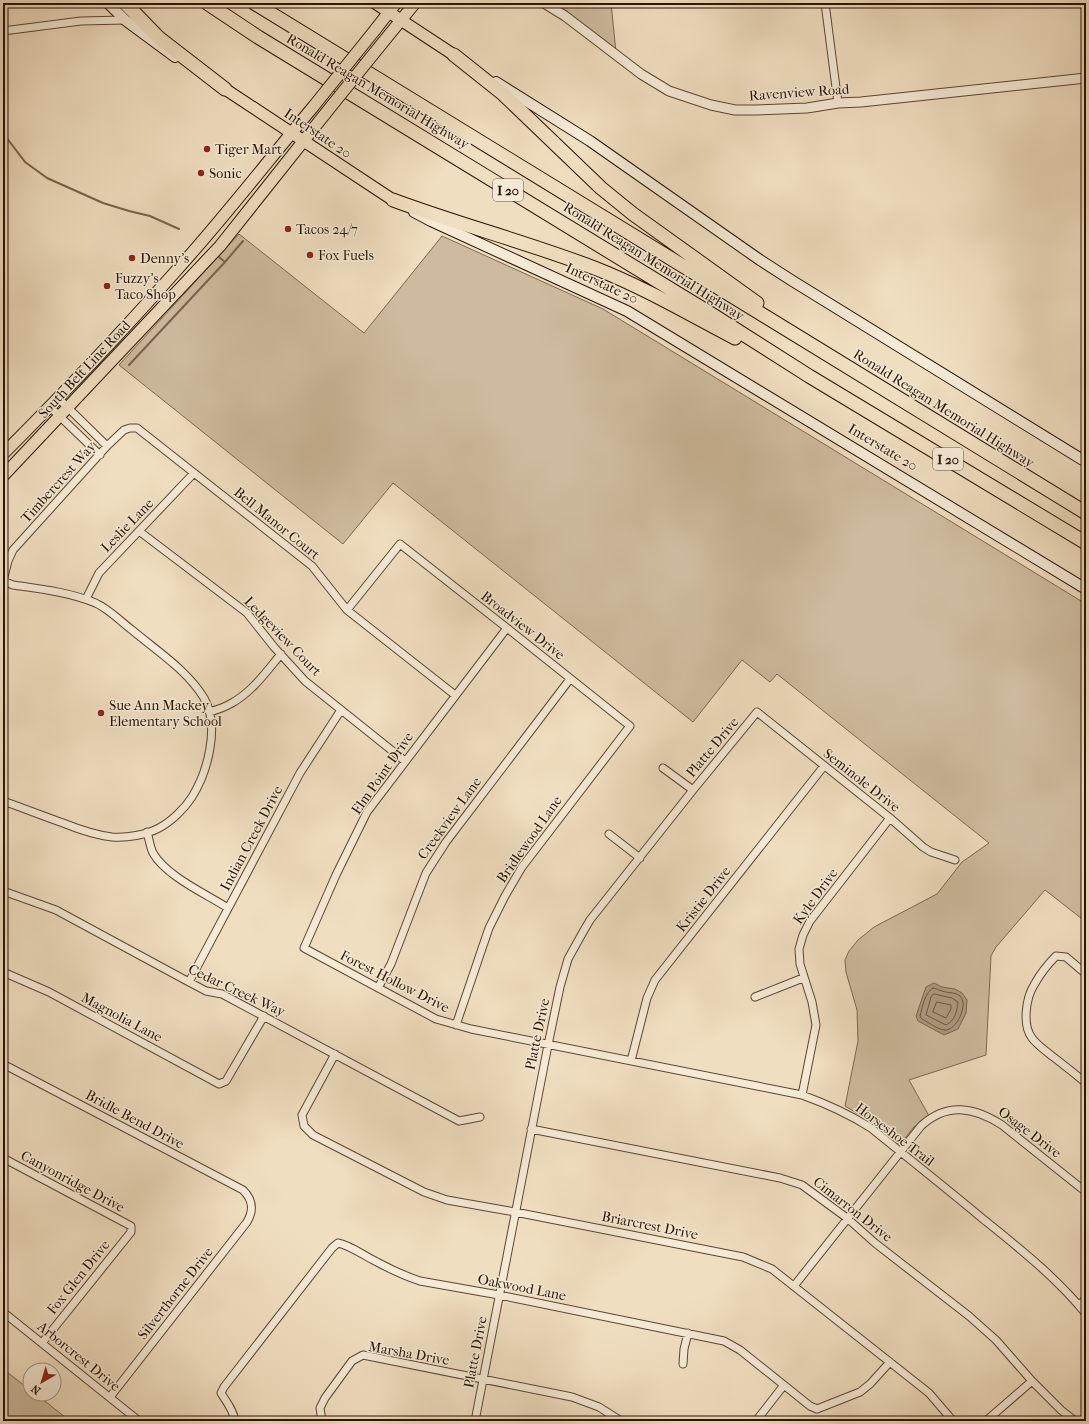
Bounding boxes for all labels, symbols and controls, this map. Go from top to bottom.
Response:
street label: Ronald Reagan Memorial Highway [283,30,473,153]
street label: Ravenview Road [748,80,850,104]
street label: Interstate 20 [281,105,355,162]
place label: Tiger Mart [215,141,282,158]
marker: Tiger Mart [202,144,212,154]
place label: Sonic [209,165,242,182]
marker: Sonic [196,168,206,178]
road number: I 20 [493,179,523,201]
street label: Ronald Reagan Memorial Highway [560,199,748,325]
place label: Tacos 24/7 [296,221,358,238]
marker: Tacos 24/7 [283,224,293,234]
place label: Fox Fuels [318,247,374,264]
place label: Denny's [140,250,189,267]
marker: Fox Fuels [305,250,315,260]
marker: Denny's [127,253,137,263]
street label: Interstate 20 [563,259,641,308]
place label: Fuzzy's Taco Shop [115,270,176,303]
marker: Fuzzy's Taco Shop [102,281,112,291]
street label: South Belt Line Road [35,317,134,422]
street label: Ronald Reagan Memorial Highway [850,346,1038,472]
street label: Interstate 20 [845,420,920,475]
street label: Timbercrest Way [17,438,100,527]
road number: I 20 [933,448,963,470]
street label: Bell Manor Court [230,484,323,563]
street label: Leslie Lane [98,495,157,556]
street label: Broadview Drive [477,587,568,663]
street label: Ledgeview Court [240,593,325,680]
place label: Sue Ann Mackey Elementary School [109,697,222,730]
marker: Sue Ann Mackey Elementary School [96,708,106,718]
street label: Platte Drive [682,714,742,781]
street label: Elm Point Drive [348,729,417,818]
street label: Seminole Drive [820,745,904,816]
street label: Creekview Lane [414,774,485,863]
street label: Indian Creek Drive [217,783,286,894]
street label: Bridlewood Lane [493,793,566,886]
street label: Kristie Drive [673,863,734,936]
street label: Kyle Drive [789,865,841,928]
street label: Forest Hollow Drive [337,947,452,1016]
street label: Cedar Creek Way [186,961,289,1021]
street label: Magnolia Lane [78,989,165,1046]
street label: Platte Drive [522,997,553,1072]
street label: Bridle Bend Drive [83,1086,187,1153]
street label: Horseshoe Trail [852,1099,938,1170]
street label: Osage Drive [995,1103,1065,1162]
street label: Canyonridge Drive [18,1147,128,1216]
street label: Cimarron Drive [810,1173,896,1246]
street label: Briarcrest Drive [600,1208,700,1243]
street label: Fox Glen Drive [43,1237,114,1318]
street label: Silverthorne Drive [134,1244,217,1343]
street label: Oakwood Lane [476,1271,568,1304]
street label: Platte Drive [460,1315,491,1390]
street label: Arborcrest Drive [33,1317,124,1395]
street label: Marsha Drive [367,1338,451,1369]
north arrow [22,1362,62,1402]
text: N [28,1381,43,1397]

